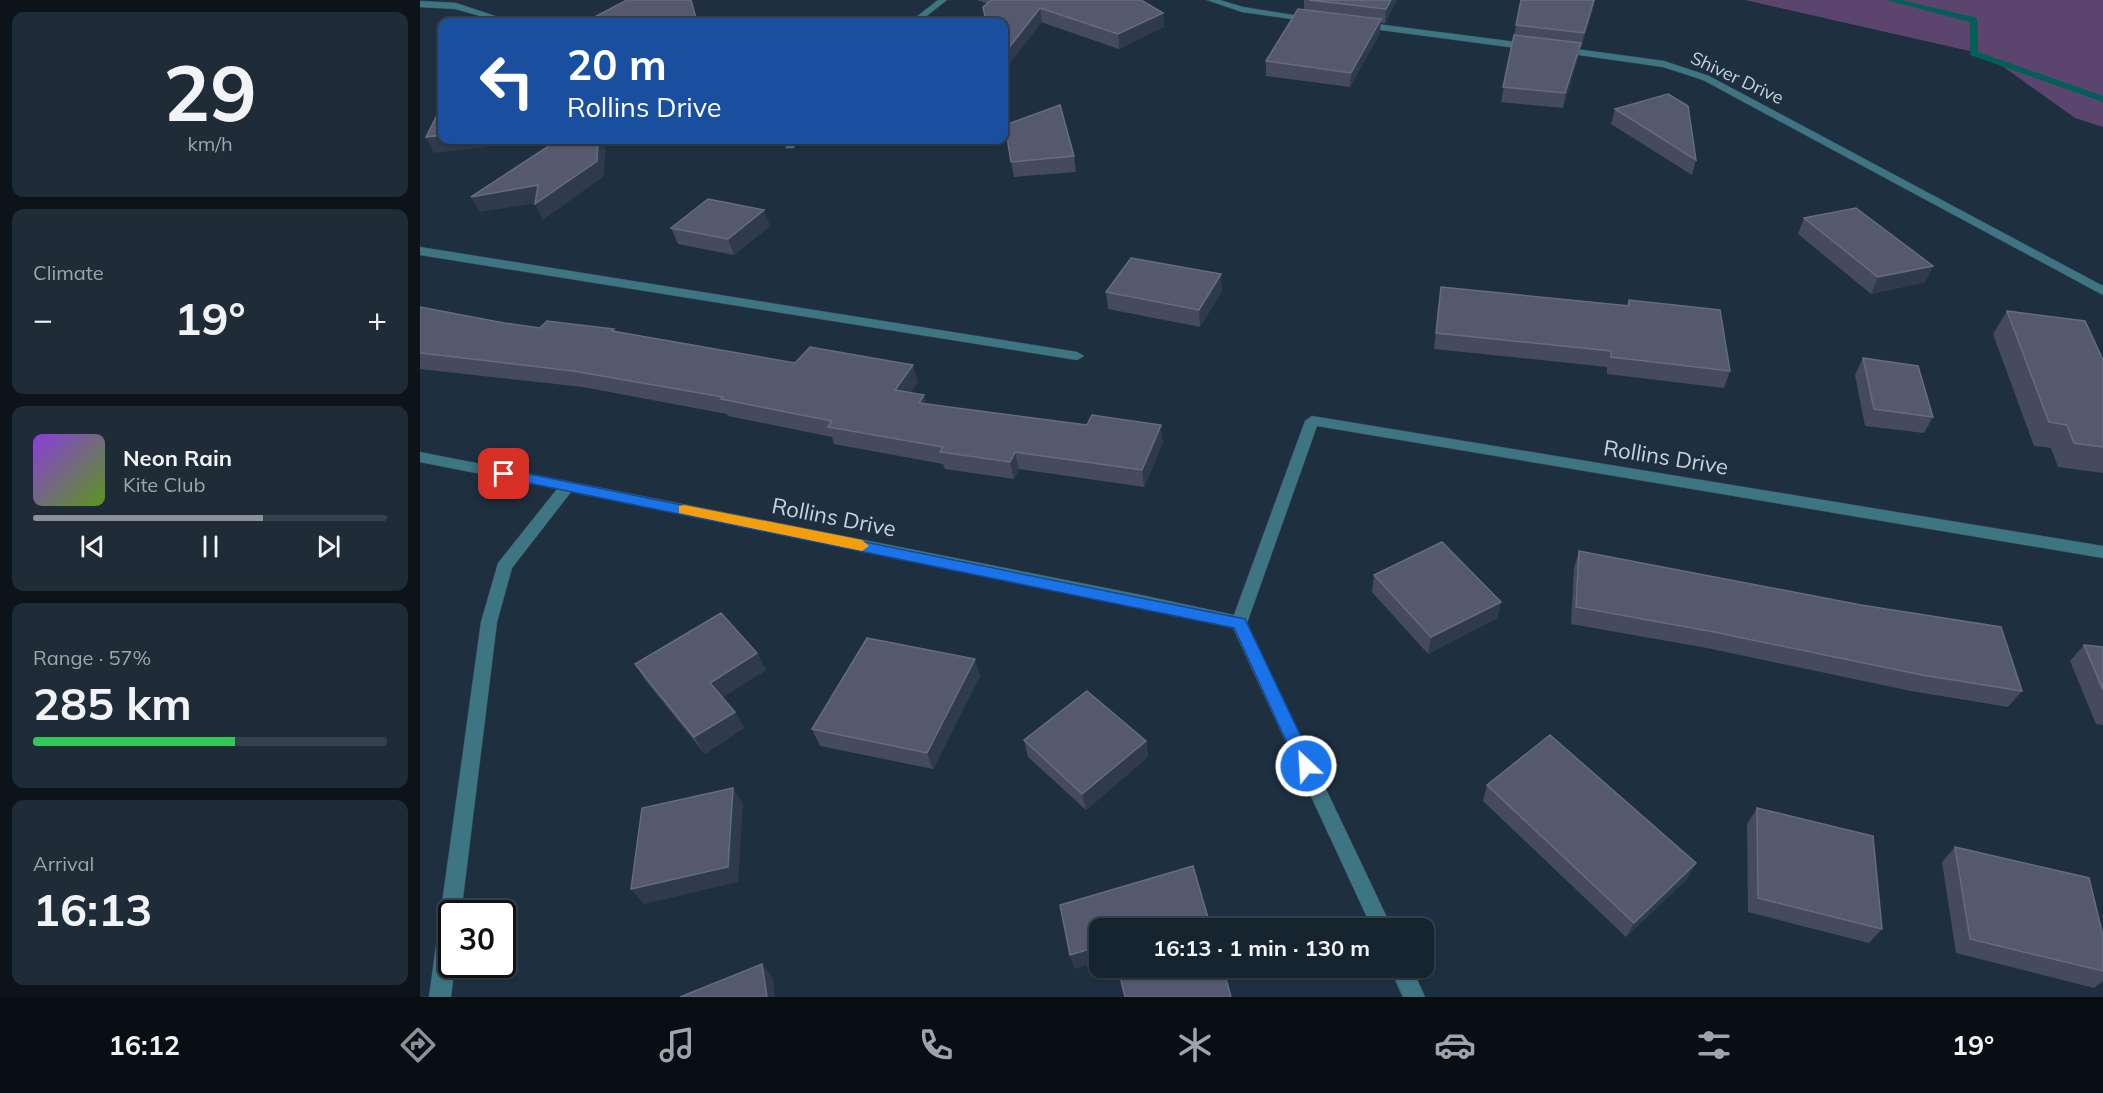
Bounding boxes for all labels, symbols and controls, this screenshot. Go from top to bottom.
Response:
text: 20 m [567,38,667,91]
icon: left [468,42,546,120]
text: 29 [163,43,257,141]
street label: Shiver Drive [1687,46,1787,109]
text: Rollins Drive [567,90,722,124]
text: km/h [187,131,233,156]
text: Climate [33,260,104,285]
text: 19° [174,290,246,346]
text: − [33,298,53,339]
text: + [367,298,387,339]
street label: Rollins Drive [1602,433,1730,481]
text: Neon Rain [123,444,232,472]
pin [478,448,529,499]
icon: arrive [487,457,520,490]
text: Kite Club [123,472,205,497]
street label: Rollins Drive [770,491,898,543]
icon: previous [76,530,109,563]
icon: pause [194,530,227,563]
icon: next [312,530,345,563]
text: Range · 57% [33,645,151,670]
text: 285 km [33,675,192,731]
position arrow [1274,734,1338,798]
text: Arrival [33,851,94,876]
text: 16:13 [33,881,152,937]
speed limit sign: 30 [438,900,516,978]
text: 16:13 · 1 min · 130 m [1153,934,1370,962]
icon: directions [397,1024,439,1066]
icon: music [656,1024,698,1066]
icon: phone [915,1024,957,1066]
icon: climate [1174,1024,1216,1066]
icon: car [1434,1024,1476,1066]
icon: filters [1693,1024,1735,1066]
text: 16:12 [109,1028,180,1062]
text: 19° [1952,1028,1994,1062]

